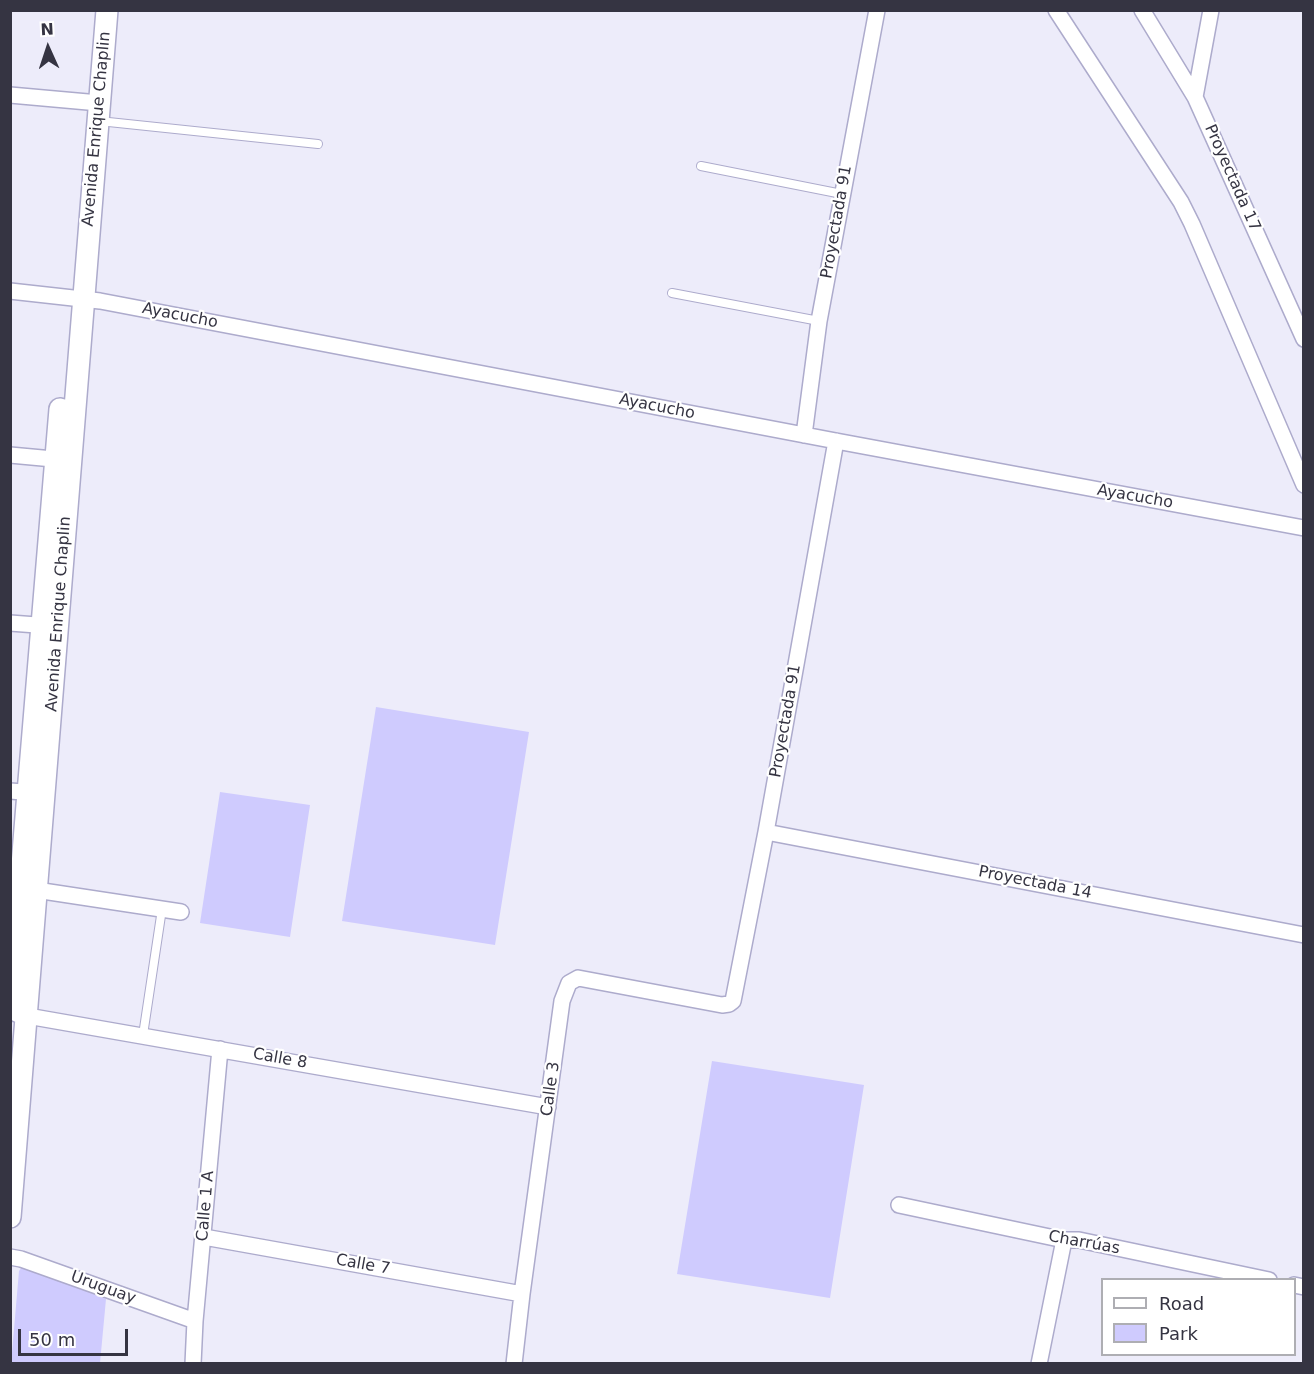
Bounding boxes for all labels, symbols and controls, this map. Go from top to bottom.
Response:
north arrow [18,18,78,78]
text: N [40,20,54,39]
street label: Avenida Enrique Chaplin [79,31,115,227]
street label: Proyectada 17 [1200,122,1264,234]
street label: Proyectada 91 [818,164,856,280]
street label: Ayacucho [140,299,220,333]
street label: Ayacucho [617,390,697,424]
street label: Ayacucho [1096,481,1174,513]
street label: Avenida Enrique Chaplin [43,516,75,712]
street label: Proyectada 91 [767,663,805,779]
street label: Proyectada 14 [977,863,1093,903]
street label: Calle 8 [251,1045,309,1073]
street label: Calle 3 [538,1060,564,1118]
street label: Calle 1 A [193,1170,219,1242]
street label: Charrúas [1047,1227,1121,1259]
street label: Calle 7 [334,1251,392,1279]
street label: Uruguay [68,1267,138,1309]
legend [1101,1278,1296,1356]
text: Road [1159,1293,1204,1314]
scale bar [21,1317,130,1355]
text: Park [1159,1323,1198,1344]
text: 50 m [29,1329,75,1350]

